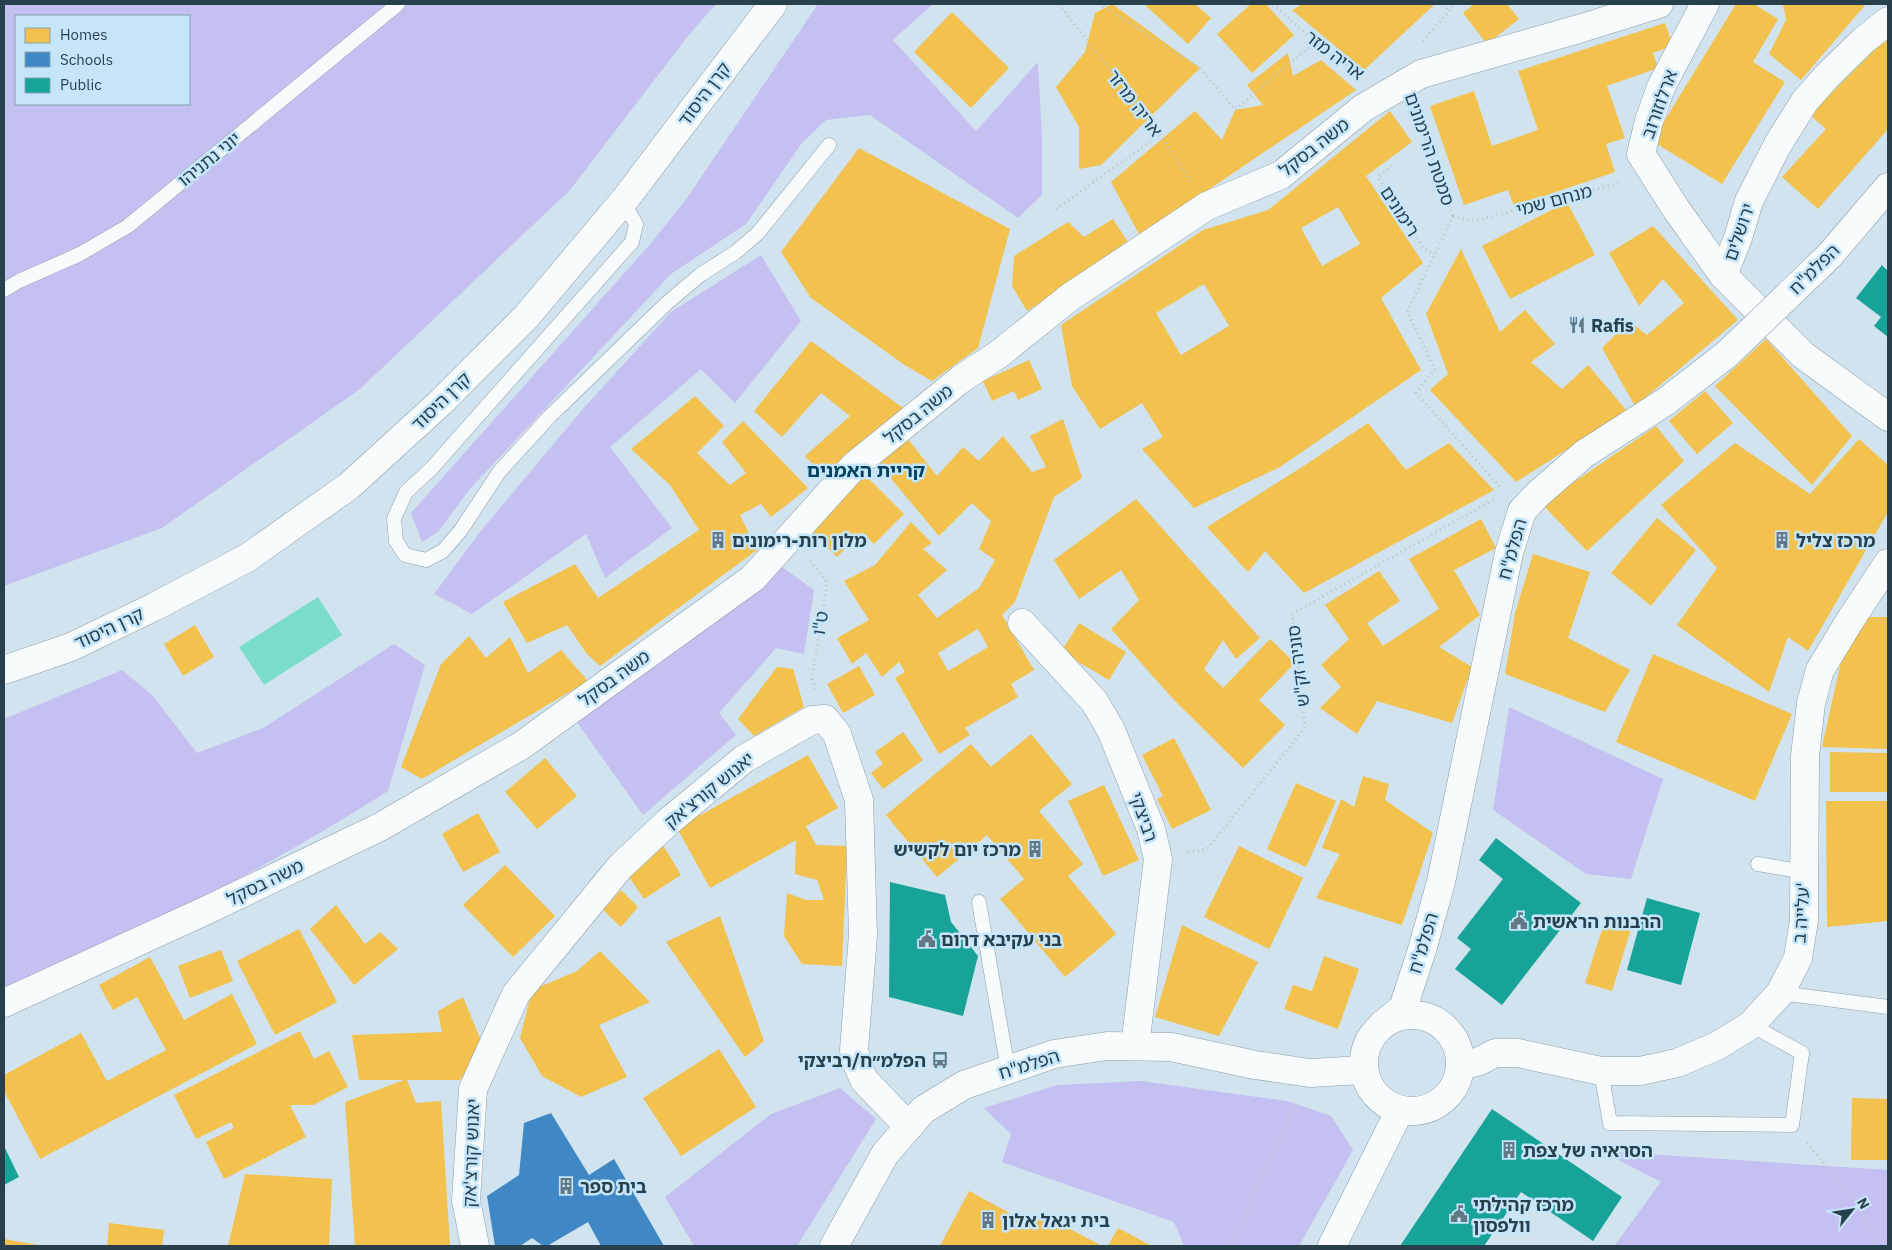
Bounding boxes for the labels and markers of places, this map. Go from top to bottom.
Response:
place label: Rafis [1591,314,1634,337]
restaurant icon: Rafis [1567,315,1587,335]
place label: מלון רות-רימונים [732,529,867,552]
place label: מרכז צליל [1796,529,1876,552]
building icon: מלון רות-רימונים [708,530,728,550]
building icon: מרכז צליל [1772,530,1792,550]
place label: מרכז יום לקשיש [893,838,1021,861]
building icon: מרכז יום לקשיש [1025,839,1045,859]
place label: הרבנות הראשית [1533,910,1661,933]
public building icon: הרבנות הראשית [1509,911,1529,931]
place label: בני עקיבא דרום [941,928,1062,951]
public building icon: בני עקיבא דרום [917,929,937,949]
place label: הפלמ״ח/רביצקי [798,1049,926,1072]
bus stop icon: הפלמ״ח/רביצקי [930,1050,950,1070]
place label: הסראיה של צפת [1523,1139,1653,1162]
building icon: הסראיה של צפת [1499,1140,1519,1160]
place label: בית ספר [580,1175,647,1198]
building icon: בית ספר [556,1176,576,1196]
place label: מרכז קהילתי וולפסון [1473,1193,1574,1237]
public building icon: מרכז קהילתי וולפסון [1449,1204,1469,1224]
place label: בית יגאל אלון [1002,1209,1110,1232]
building icon: בית יגאל אלון [978,1210,998,1230]

